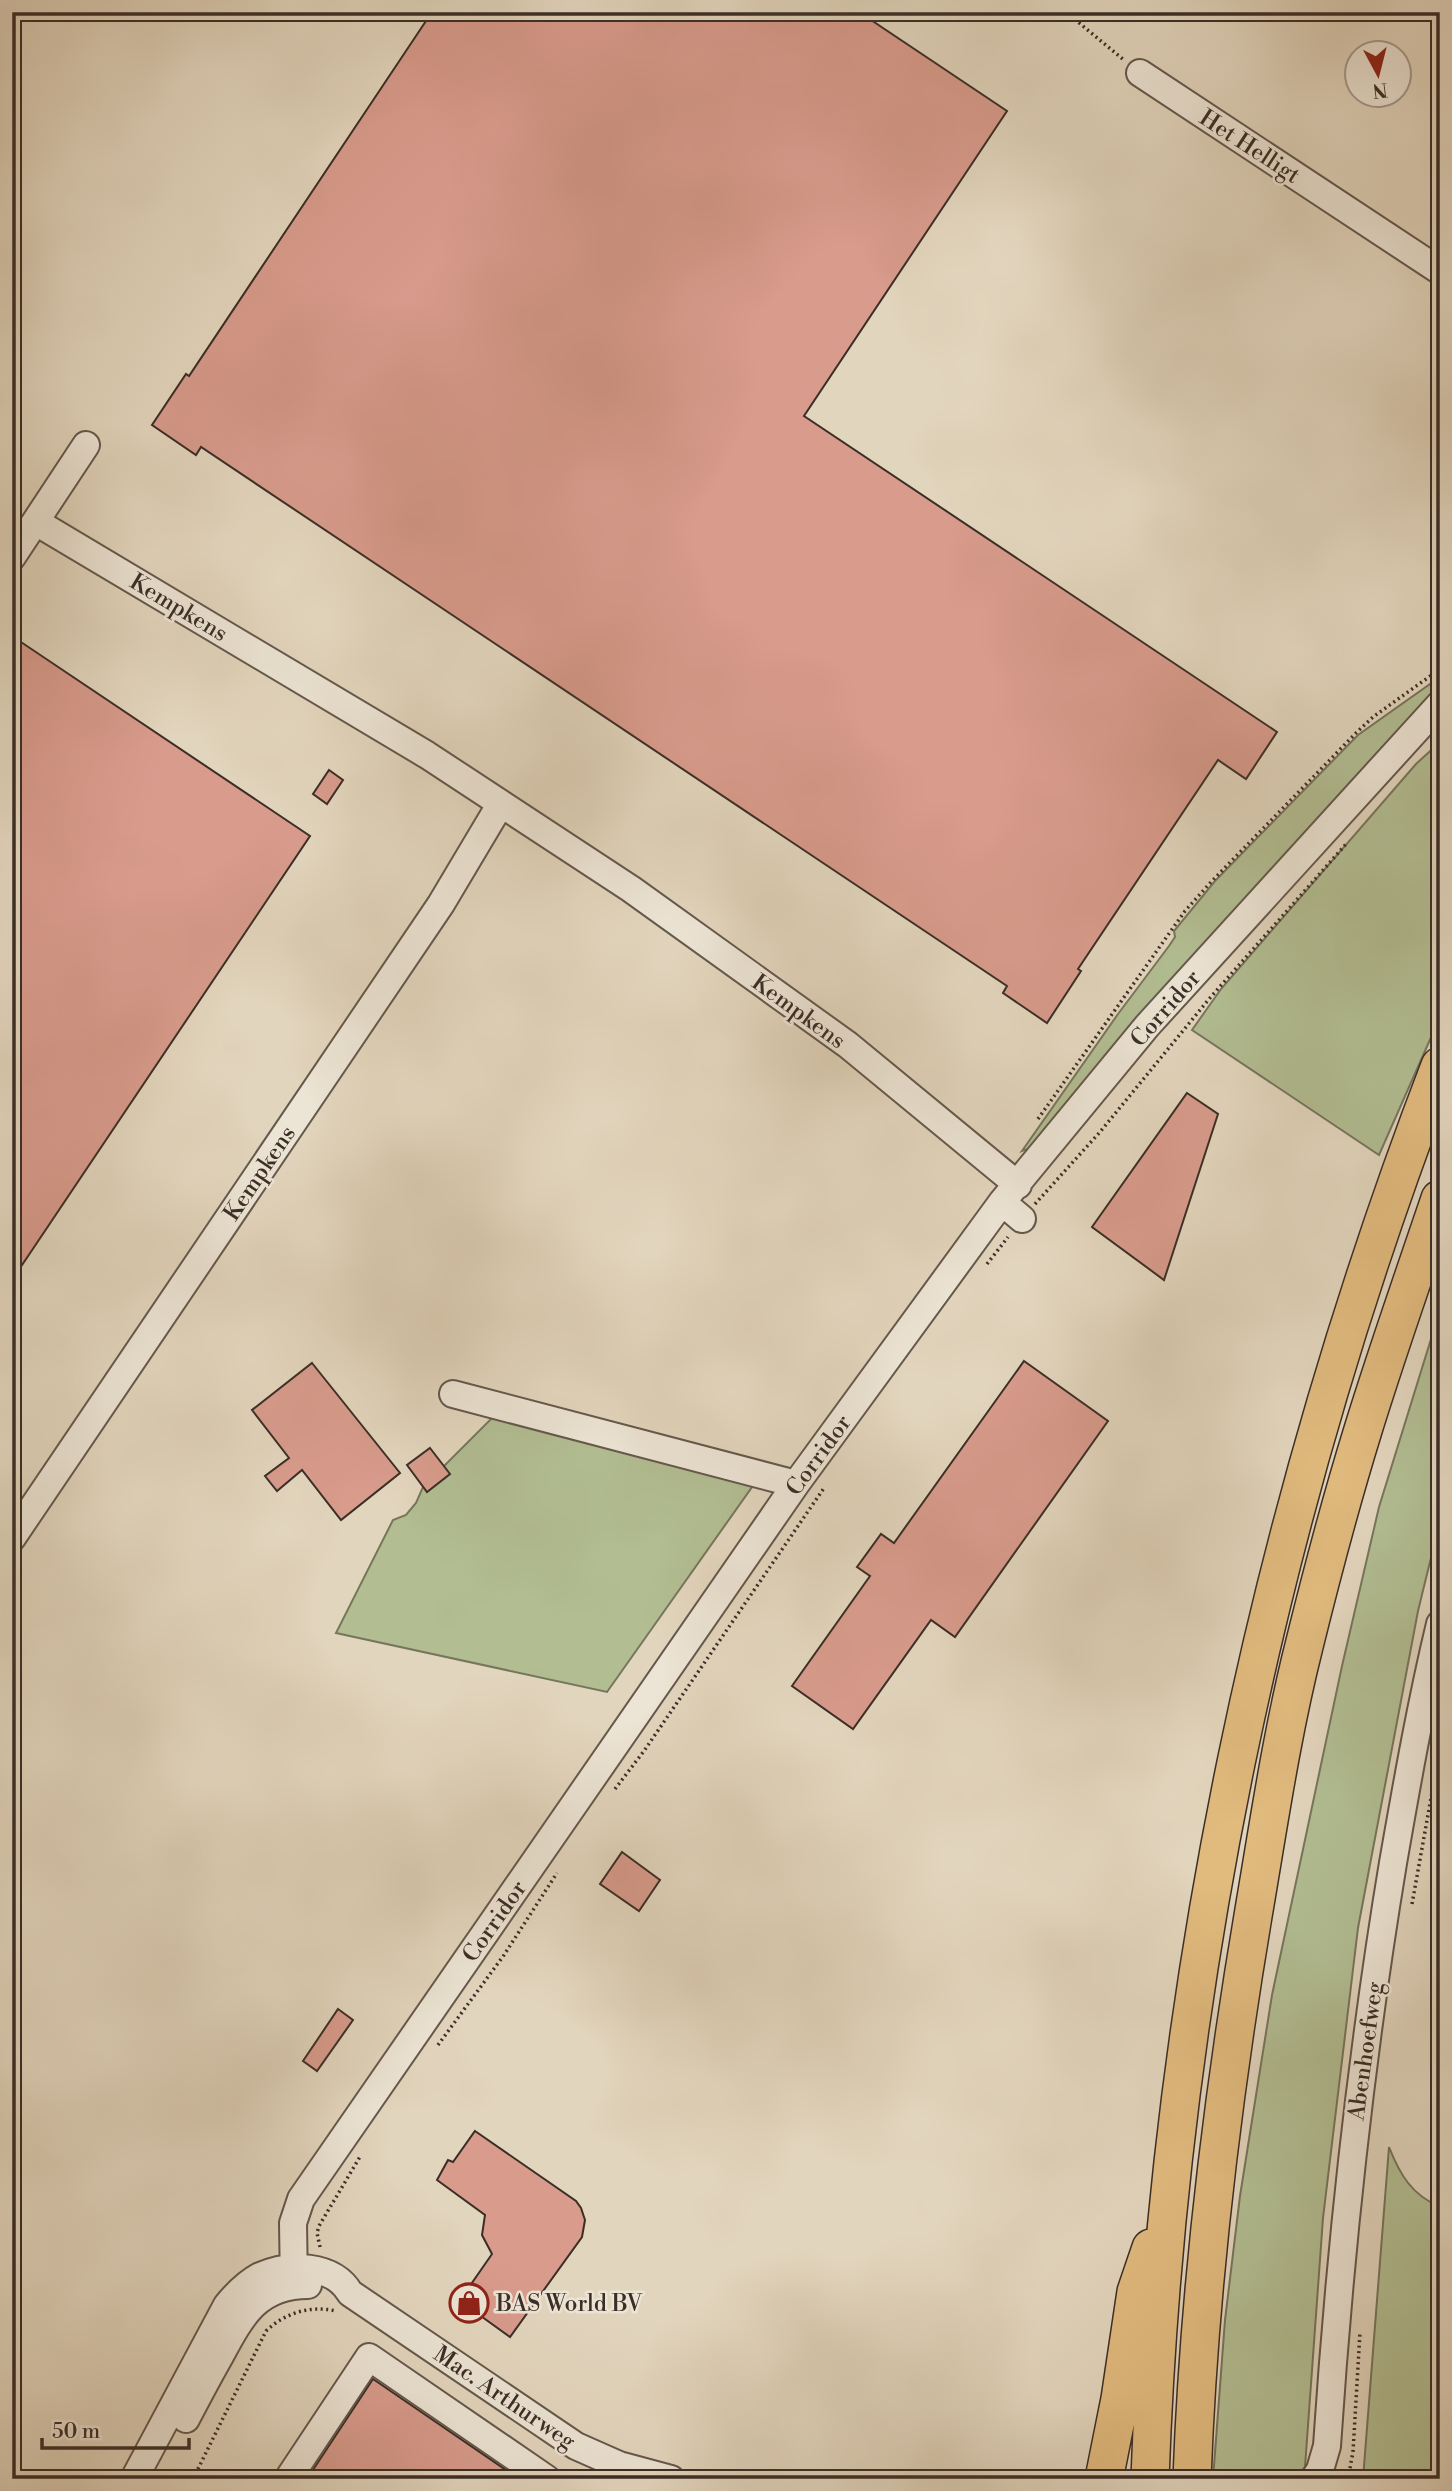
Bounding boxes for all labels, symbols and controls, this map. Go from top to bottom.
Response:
north arrow [1344,38,1414,108]
text: N [1371,77,1389,103]
street label: Het Helligt [1194,104,1305,190]
street label: Kempkens [125,568,232,648]
street label: Corridor [1125,964,1207,1053]
street label: Kempkens [746,968,851,1055]
street label: Kempkens [218,1121,302,1227]
street label: Corridor [780,1410,858,1501]
street label: Corridor [457,1875,533,1968]
street label: Abenhoefweg [1342,1980,1390,2123]
shop icon: BAS World BV [448,2282,490,2324]
place label: BAS World BV [495,2290,643,2318]
street label: Mac. Arthurweg [428,2340,581,2456]
scale bar [42,2407,189,2451]
text: 50 m [52,2419,100,2445]

